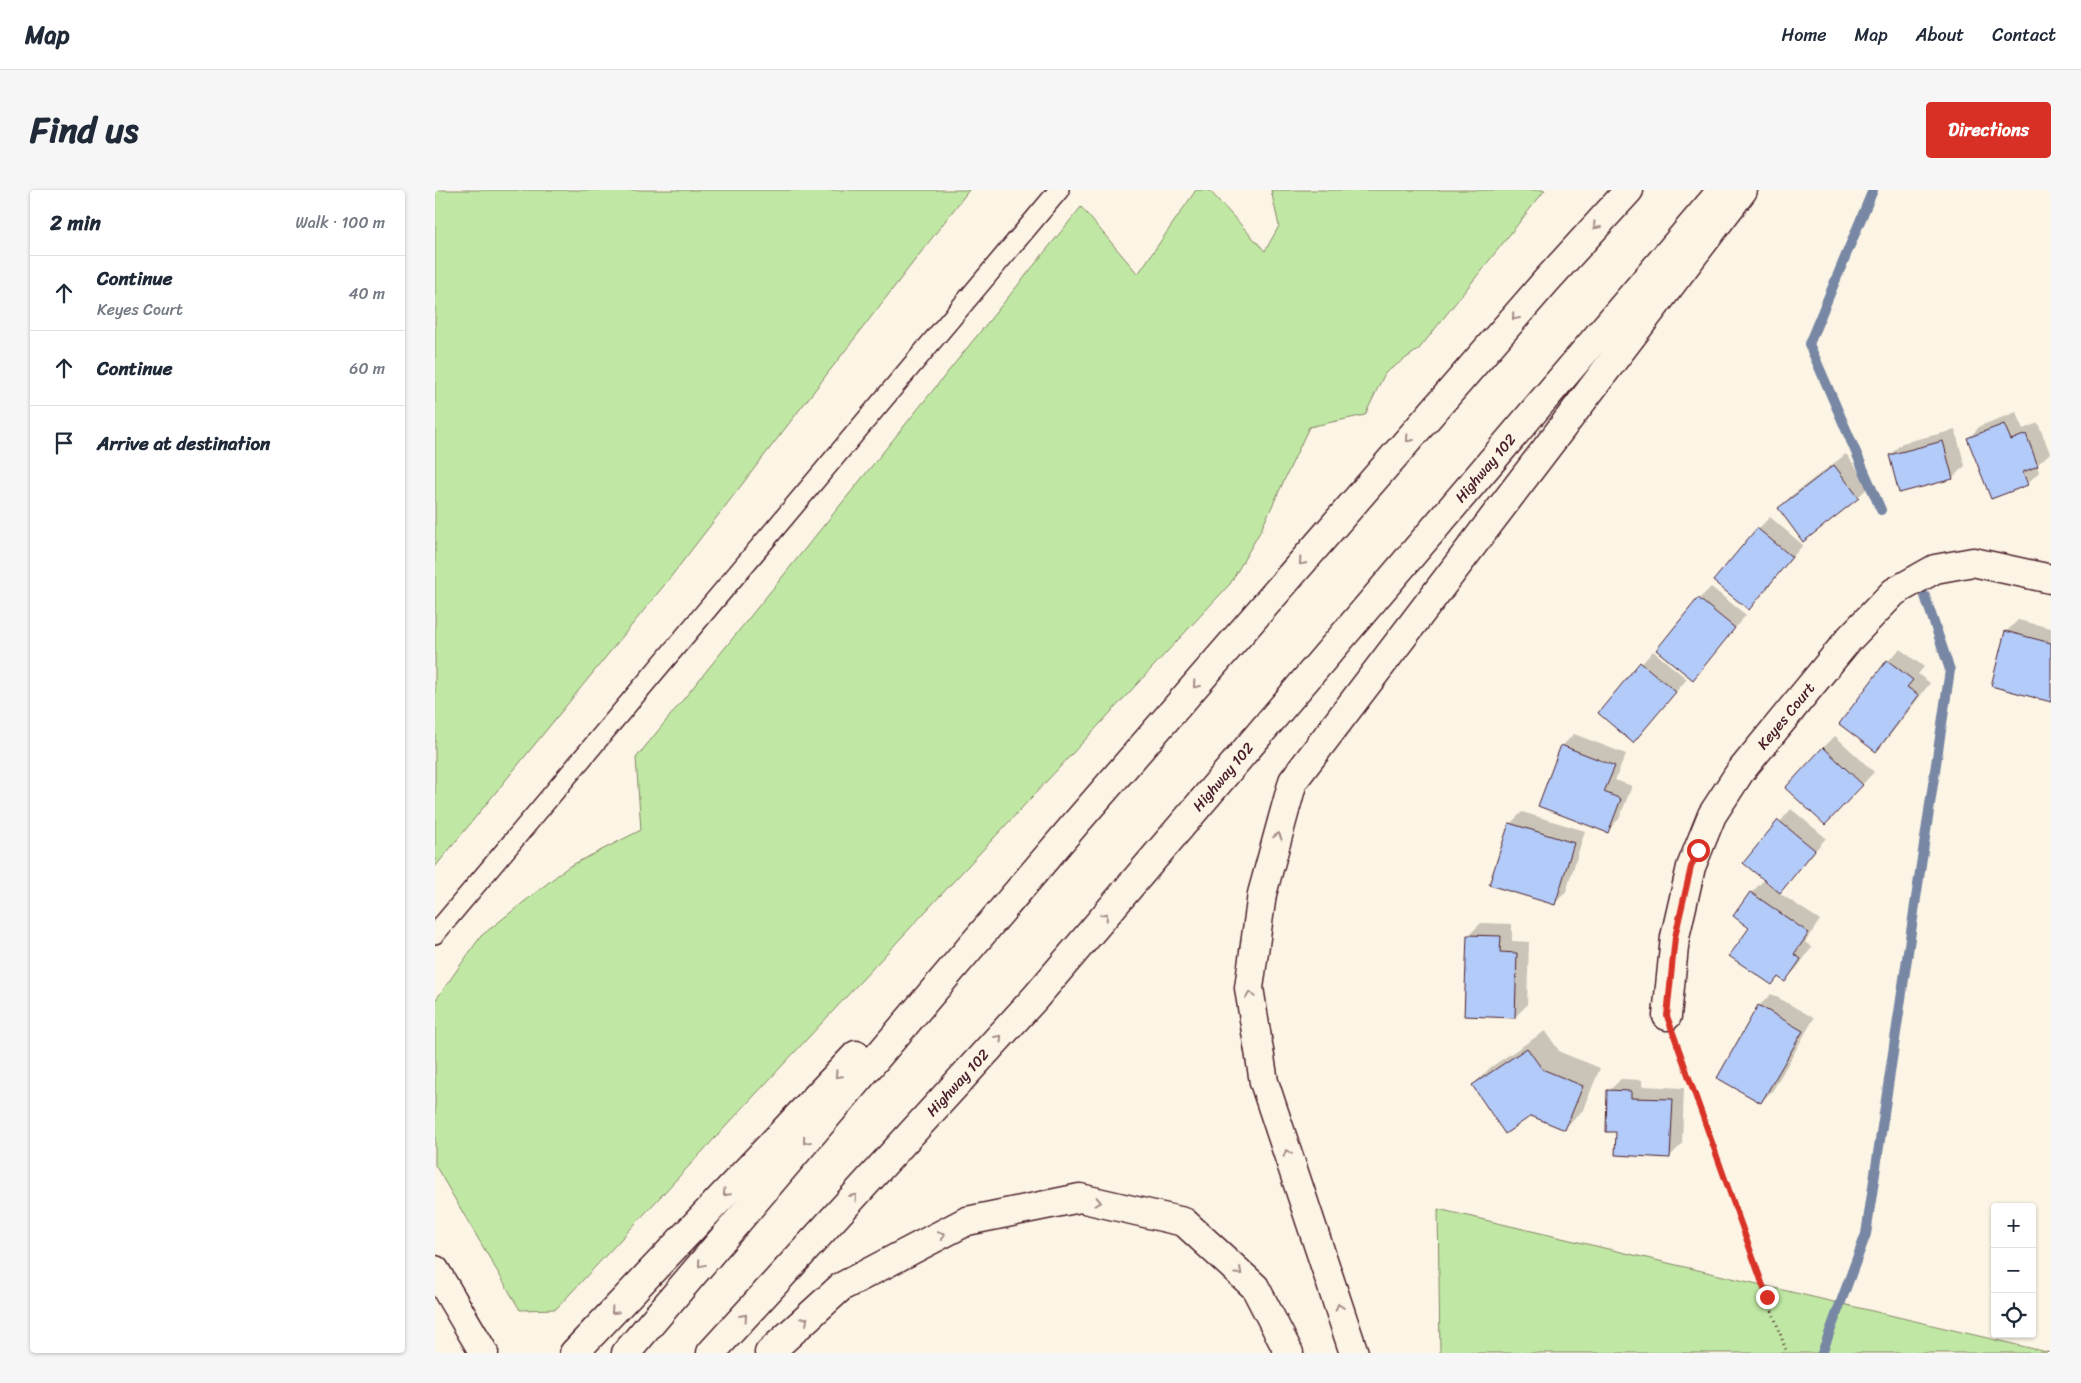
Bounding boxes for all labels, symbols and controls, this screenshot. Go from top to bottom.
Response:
text: Map [25,14,69,56]
text: Home [1782,19,1827,51]
text: Map [1855,19,1888,51]
text: About [1916,19,1964,51]
text: Contact [1992,19,2056,51]
text: Find us [30,99,138,161]
button: Directions [1926,102,2051,158]
text: 2 min [50,204,101,242]
text: Walk · 100 m [295,208,385,237]
one-way arrow [1593,221,1602,230]
text: Continue [97,262,173,295]
icon: ahead [50,279,78,307]
text: 40 m [348,279,385,308]
text: Keyes Court [97,295,183,324]
one-way arrow [1512,311,1521,320]
text: Continue [97,352,173,385]
icon: ahead [50,354,78,382]
text: 60 m [349,354,385,383]
text: Arrive at destination [97,427,270,460]
street label: Highway 102 [1448,427,1523,509]
icon: arrive [50,429,78,457]
one-way arrow [1406,434,1415,443]
one-way arrow [1300,556,1308,565]
street label: Keyes Court [1750,676,1822,755]
one-way arrow [1193,679,1202,688]
street label: Highway 102 [1186,736,1261,817]
one-way arrow [1272,831,1283,840]
route start [1687,839,1710,862]
one-way arrow [1099,912,1108,921]
one-way arrow [1246,991,1256,999]
one-way arrow [993,1035,1002,1044]
street label: Highway 102 [920,1042,996,1123]
one-way arrow [835,1069,844,1078]
one-way arrow [803,1135,812,1144]
one-way arrow [1283,1149,1293,1157]
one-way arrow [723,1187,732,1196]
one-way arrow [848,1194,857,1203]
one-way arrow [1094,1196,1102,1207]
map controls [1991,1203,2036,1338]
button: + [1991,1203,2036,1248]
one-way arrow [936,1231,945,1241]
button: − [1991,1248,2036,1293]
one-way arrow [698,1259,707,1268]
one-way arrow [1234,1266,1243,1275]
route end [1756,1286,1779,1309]
button: locate [1991,1293,2036,1338]
one-way arrow [1334,1303,1344,1311]
one-way arrow [611,1305,620,1314]
one-way arrow [738,1314,747,1323]
one-way arrow [799,1317,808,1326]

